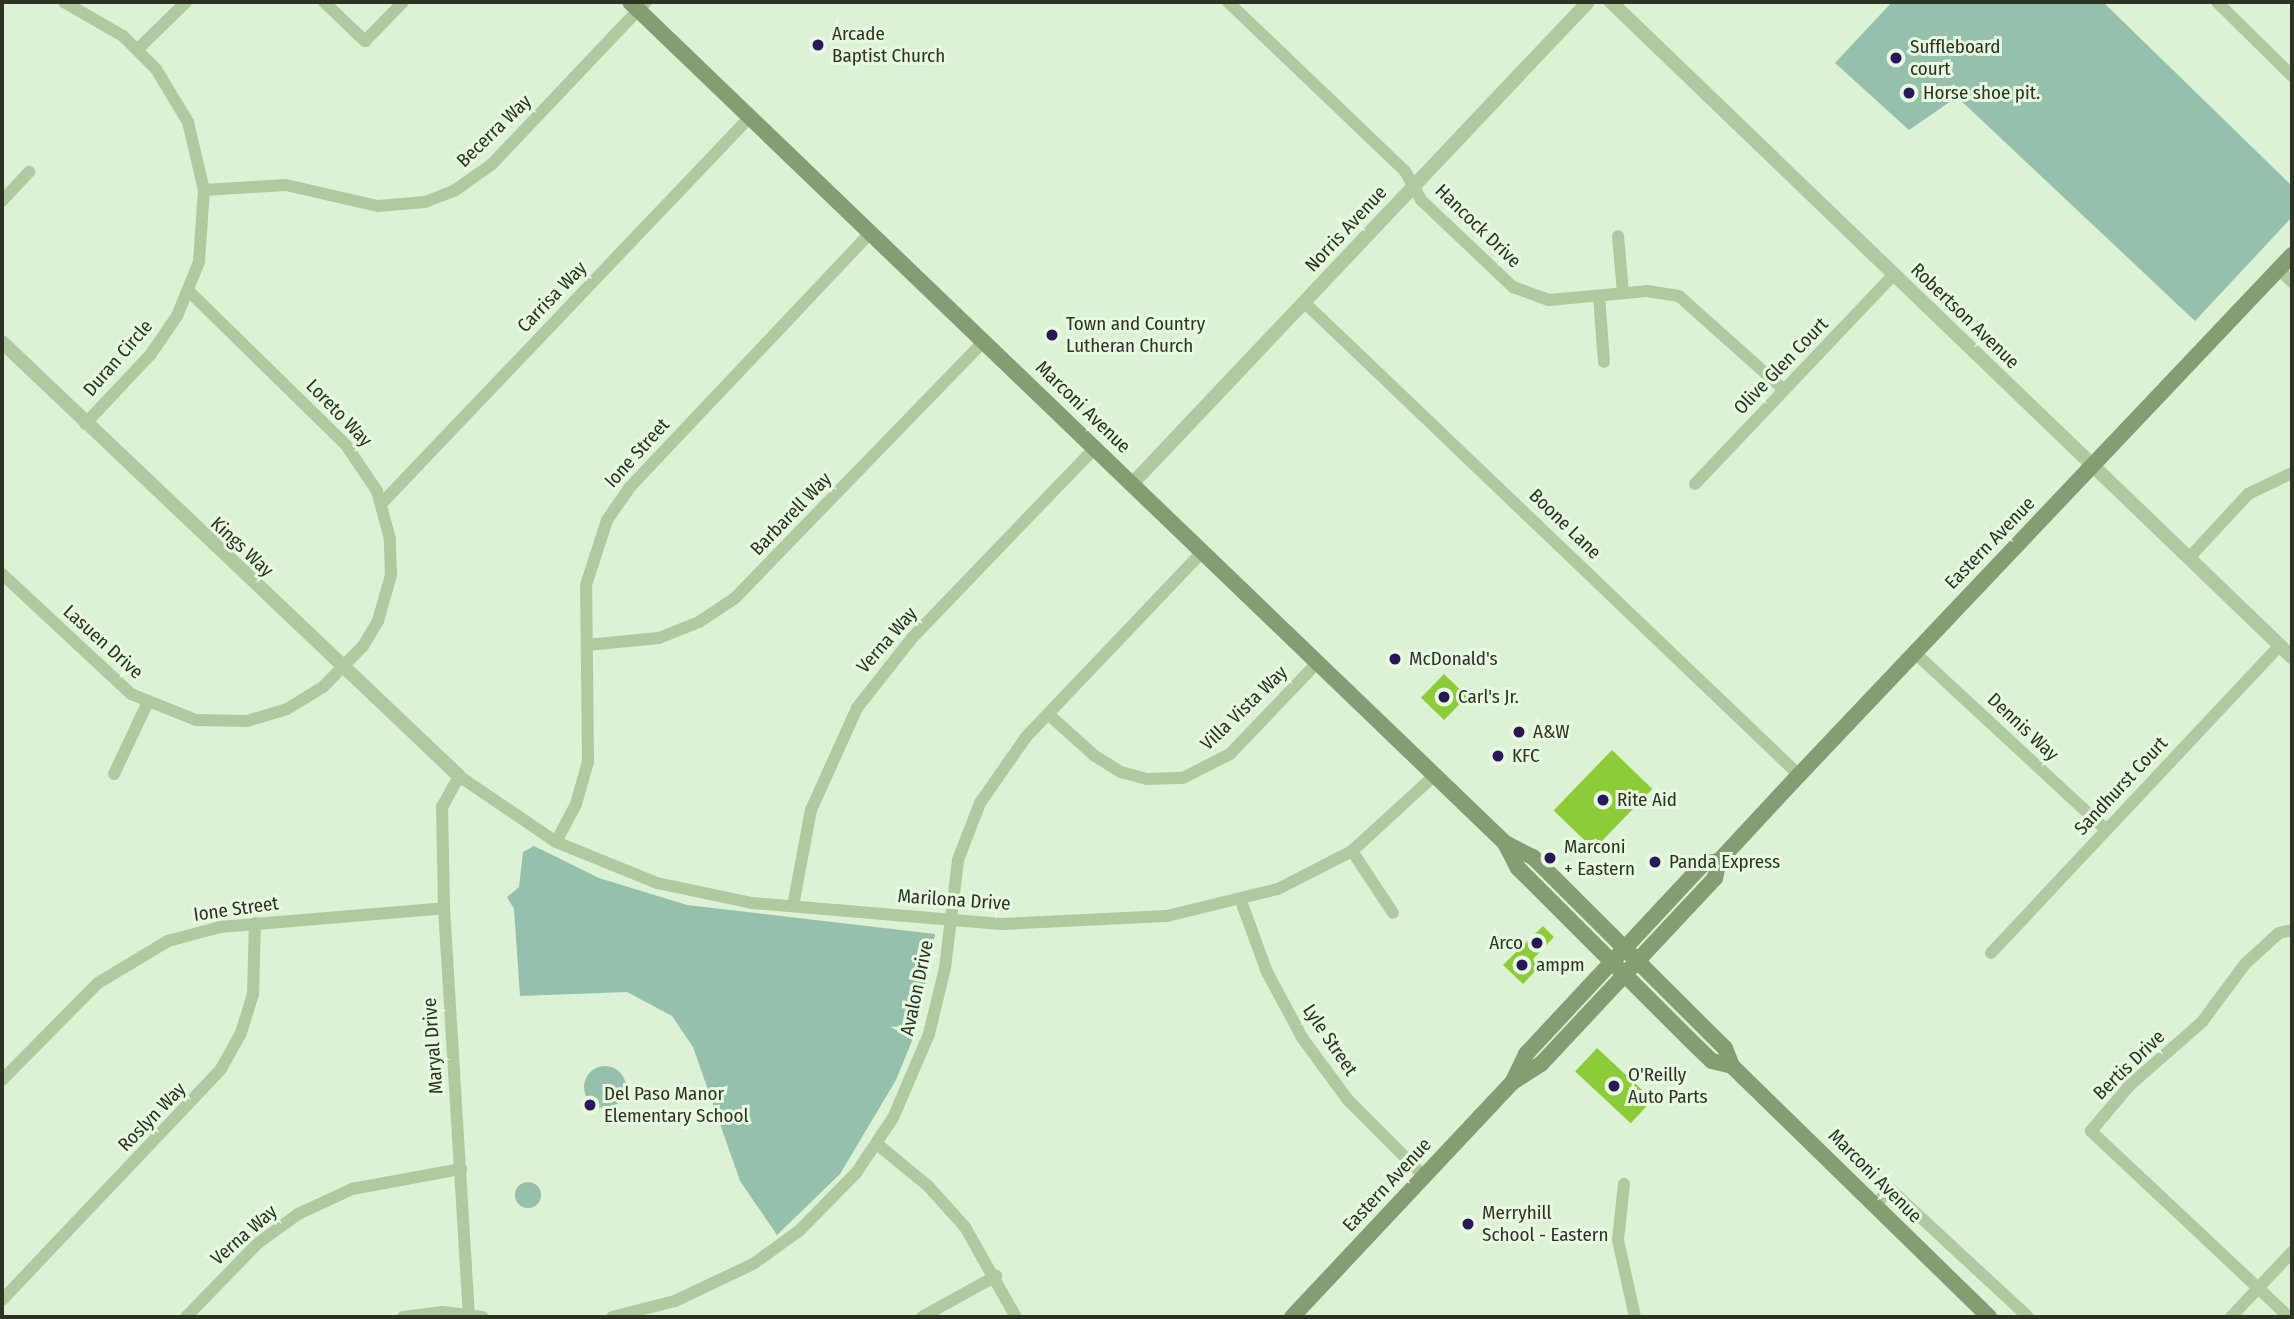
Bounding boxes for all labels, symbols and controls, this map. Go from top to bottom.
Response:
place label: Arcade Baptist Church [832,23,945,67]
place label: Suffleboard court [1910,36,2000,80]
marker: Arcade Baptist Church [810,37,826,53]
marker: Suffleboard court [1888,50,1904,66]
place label: Horse shoe pit. [1923,82,2040,104]
marker: Horse shoe pit. [1901,85,1917,101]
street label: Becerra Way [452,90,536,172]
street label: Hancock Drive [1430,179,1526,273]
street label: Norris Avenue [1300,181,1392,277]
street label: Carrisa Way [513,257,591,337]
street label: Robertson Avenue [1906,258,2024,374]
place label: Town and Country Lutheran Church [1066,313,1205,357]
street label: Olive Glen Court [1729,313,1833,419]
street label: Duran Circle [79,315,157,401]
marker: Town and Country Lutheran Church [1044,327,1060,343]
street label: Marconi Avenue [1031,356,1135,458]
street label: Loreto Way [301,374,377,452]
street label: Ione Street [600,414,674,492]
street label: Barbarell Way [746,468,836,560]
street label: Boone Lane [1524,484,1606,564]
street label: Eastern Avenue [1940,492,2040,594]
street label: Kings Way [206,512,278,582]
street label: Lasuen Drive [58,600,148,684]
street label: Verna Way [852,602,922,678]
place label: McDonald's [1409,648,1498,670]
marker: McDonald's [1387,651,1403,667]
street label: Villa Vista Way [1196,661,1292,755]
place label: Carl's Jr. [1458,686,1519,708]
street label: Dennis Way [1983,688,2063,766]
marker: Carl's Jr. [1436,689,1452,705]
place label: A&W [1533,721,1570,743]
marker: A&W [1511,724,1527,740]
street label: Sandhurst Court [2070,732,2172,840]
place label: KFC [1512,745,1540,767]
marker: KFC [1490,748,1506,764]
place label: Rite Aid [1617,789,1677,811]
marker: Rite Aid [1595,792,1611,808]
place label: Marconi + Eastern [1564,836,1635,880]
marker: Marconi + Eastern [1542,850,1558,866]
place label: Panda Express [1669,851,1780,873]
marker: Panda Express [1647,854,1663,870]
street label: Marilona Drive [897,885,1011,915]
street label: Ione Street [192,892,280,926]
place label: Arco [1489,932,1523,954]
marker: Arco [1529,935,1545,951]
street label: Avalon Drive [896,938,938,1038]
place label: ampm [1536,954,1585,976]
marker: ampm [1514,957,1530,973]
street label: Maryal Drive [418,997,448,1095]
street label: Lyle Street [1298,1000,1362,1080]
street label: Bertis Drive [2089,1025,2169,1105]
place label: O'Reilly Auto Parts [1628,1064,1708,1108]
street label: Roslyn Way [114,1078,190,1156]
marker: O'Reilly Auto Parts [1606,1078,1622,1094]
place label: Del Paso Manor Elementary School [604,1083,749,1127]
marker: Del Paso Manor Elementary School [582,1097,598,1113]
street label: Marconi Avenue [1823,1124,1927,1228]
street label: Eastern Avenue [1338,1134,1436,1236]
street label: Verna Way [206,1200,282,1270]
place label: Merryhill School - Eastern [1482,1202,1608,1246]
marker: Merryhill School - Eastern [1460,1216,1476,1232]

